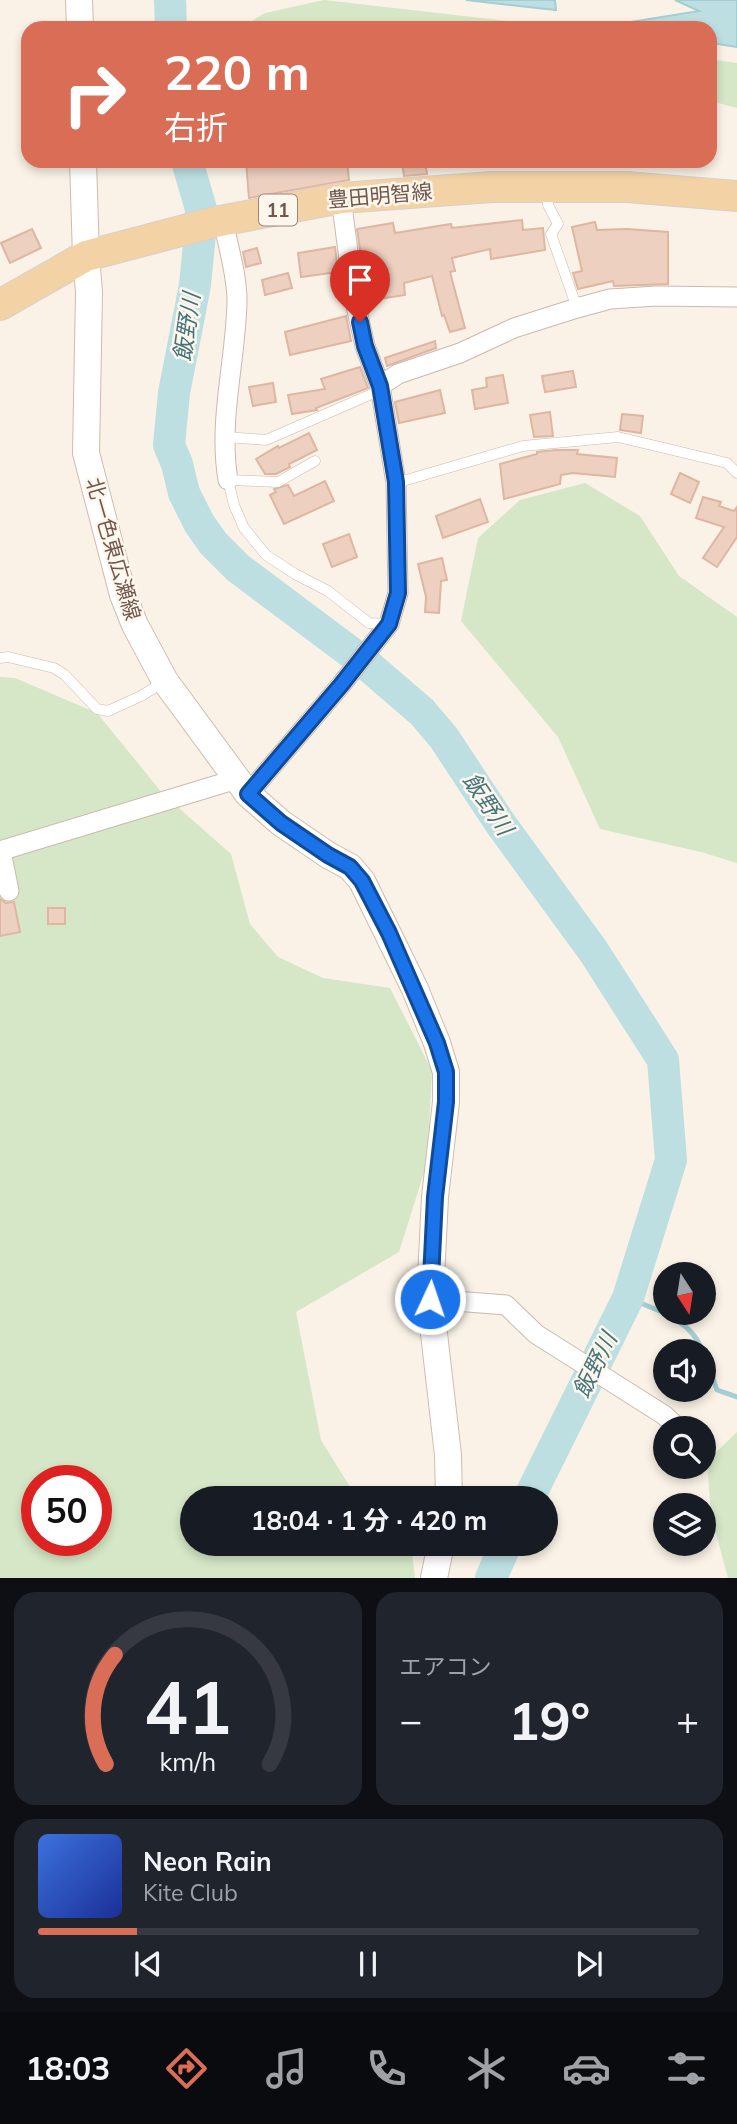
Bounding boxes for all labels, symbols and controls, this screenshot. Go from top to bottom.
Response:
text: 220 m [164,41,310,102]
icon: right [49,49,140,140]
text: 右折 [164,107,228,147]
street label: 豊田明智線 [326,177,433,213]
road number: 11 [259,194,297,226]
pin [330,250,390,322]
icon: arrive [341,261,379,299]
water label: 飯野川 [167,288,206,363]
street label: 北一色東広瀬線 [81,474,147,623]
water label: 飯野川 [457,767,521,843]
position arrow [393,1262,467,1336]
north arrow [653,1262,716,1325]
map controls [653,1262,716,1556]
water label: 飯野川 [566,1325,624,1402]
button: sound [653,1339,716,1402]
button: search [653,1416,716,1479]
speed limit sign: 50 [21,1465,112,1556]
button: layers [653,1493,716,1556]
text: 18:04 · 1 分 · 420 m [251,1504,487,1537]
text: エアコン [400,1652,492,1681]
text: 41 [144,1662,231,1753]
text: 19° [508,1688,590,1753]
text: − [400,1696,422,1744]
text: + [676,1696,699,1744]
text: km/h [159,1746,216,1777]
text: Neon Rain [143,1845,272,1878]
text: Kite Club [143,1878,238,1907]
icon: previous [129,1945,167,1983]
icon: pause [349,1945,387,1983]
icon: next [570,1945,608,1983]
icon: directions [162,2044,211,2093]
icon: music [262,2044,311,2093]
icon: phone [362,2044,411,2093]
icon: climate [462,2044,511,2093]
icon: car [562,2044,611,2093]
icon: filters [662,2044,711,2093]
text: 18:03 [26,2048,110,2088]

